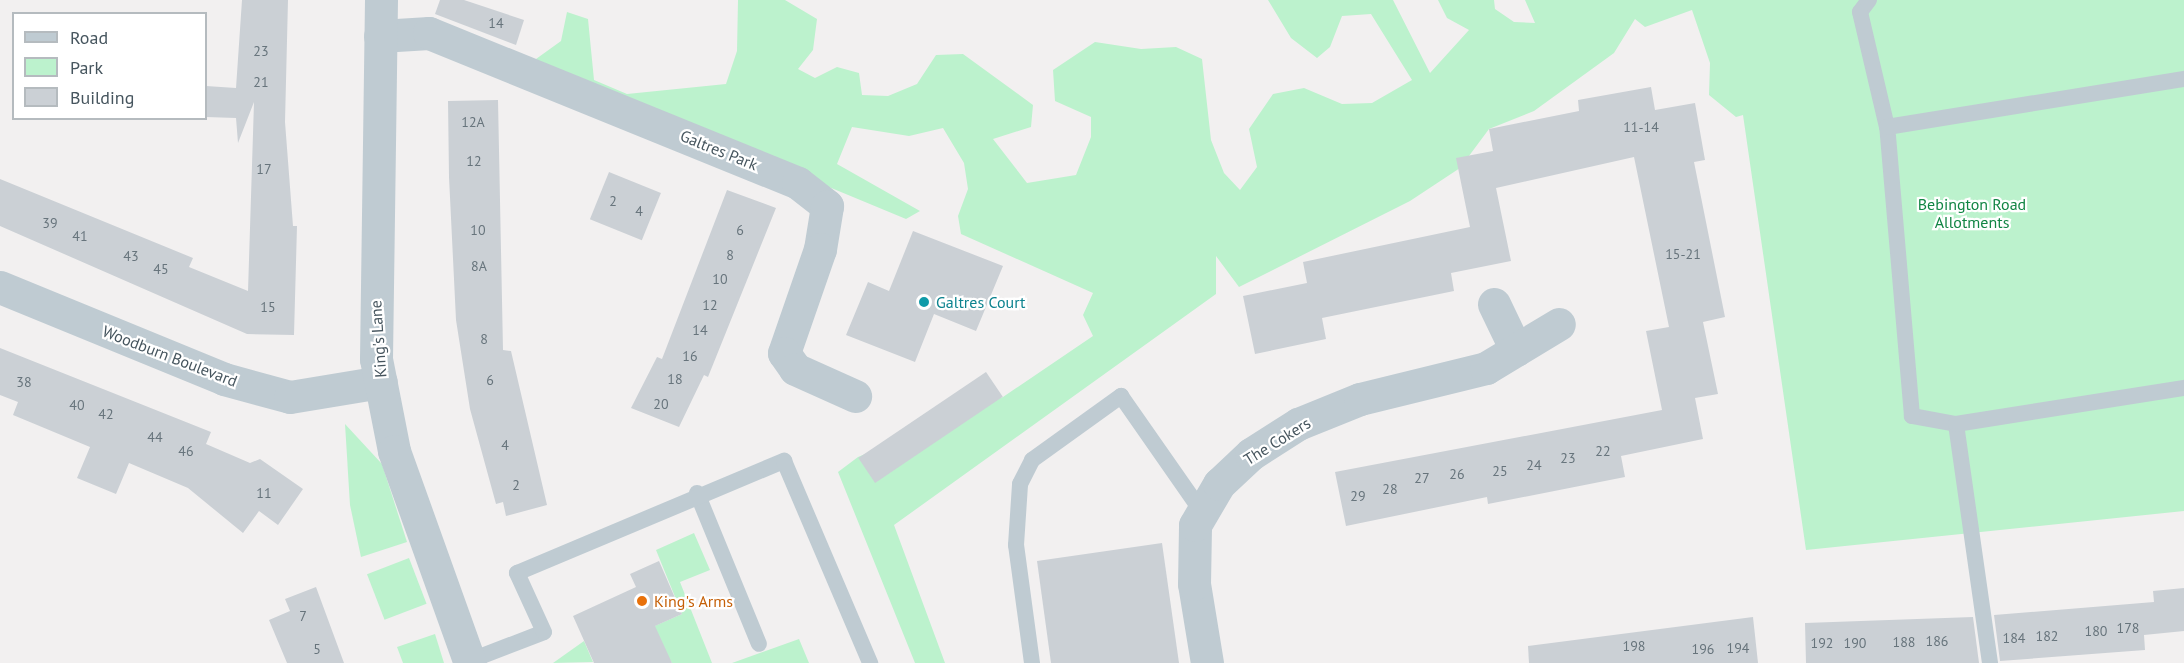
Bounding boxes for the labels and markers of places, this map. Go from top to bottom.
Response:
place label: Galtres Court [936,292,1026,312]
marker: Galtres Court [917,295,931,309]
place label: King's Arms [654,591,733,611]
marker: King's Arms [635,594,649,608]

